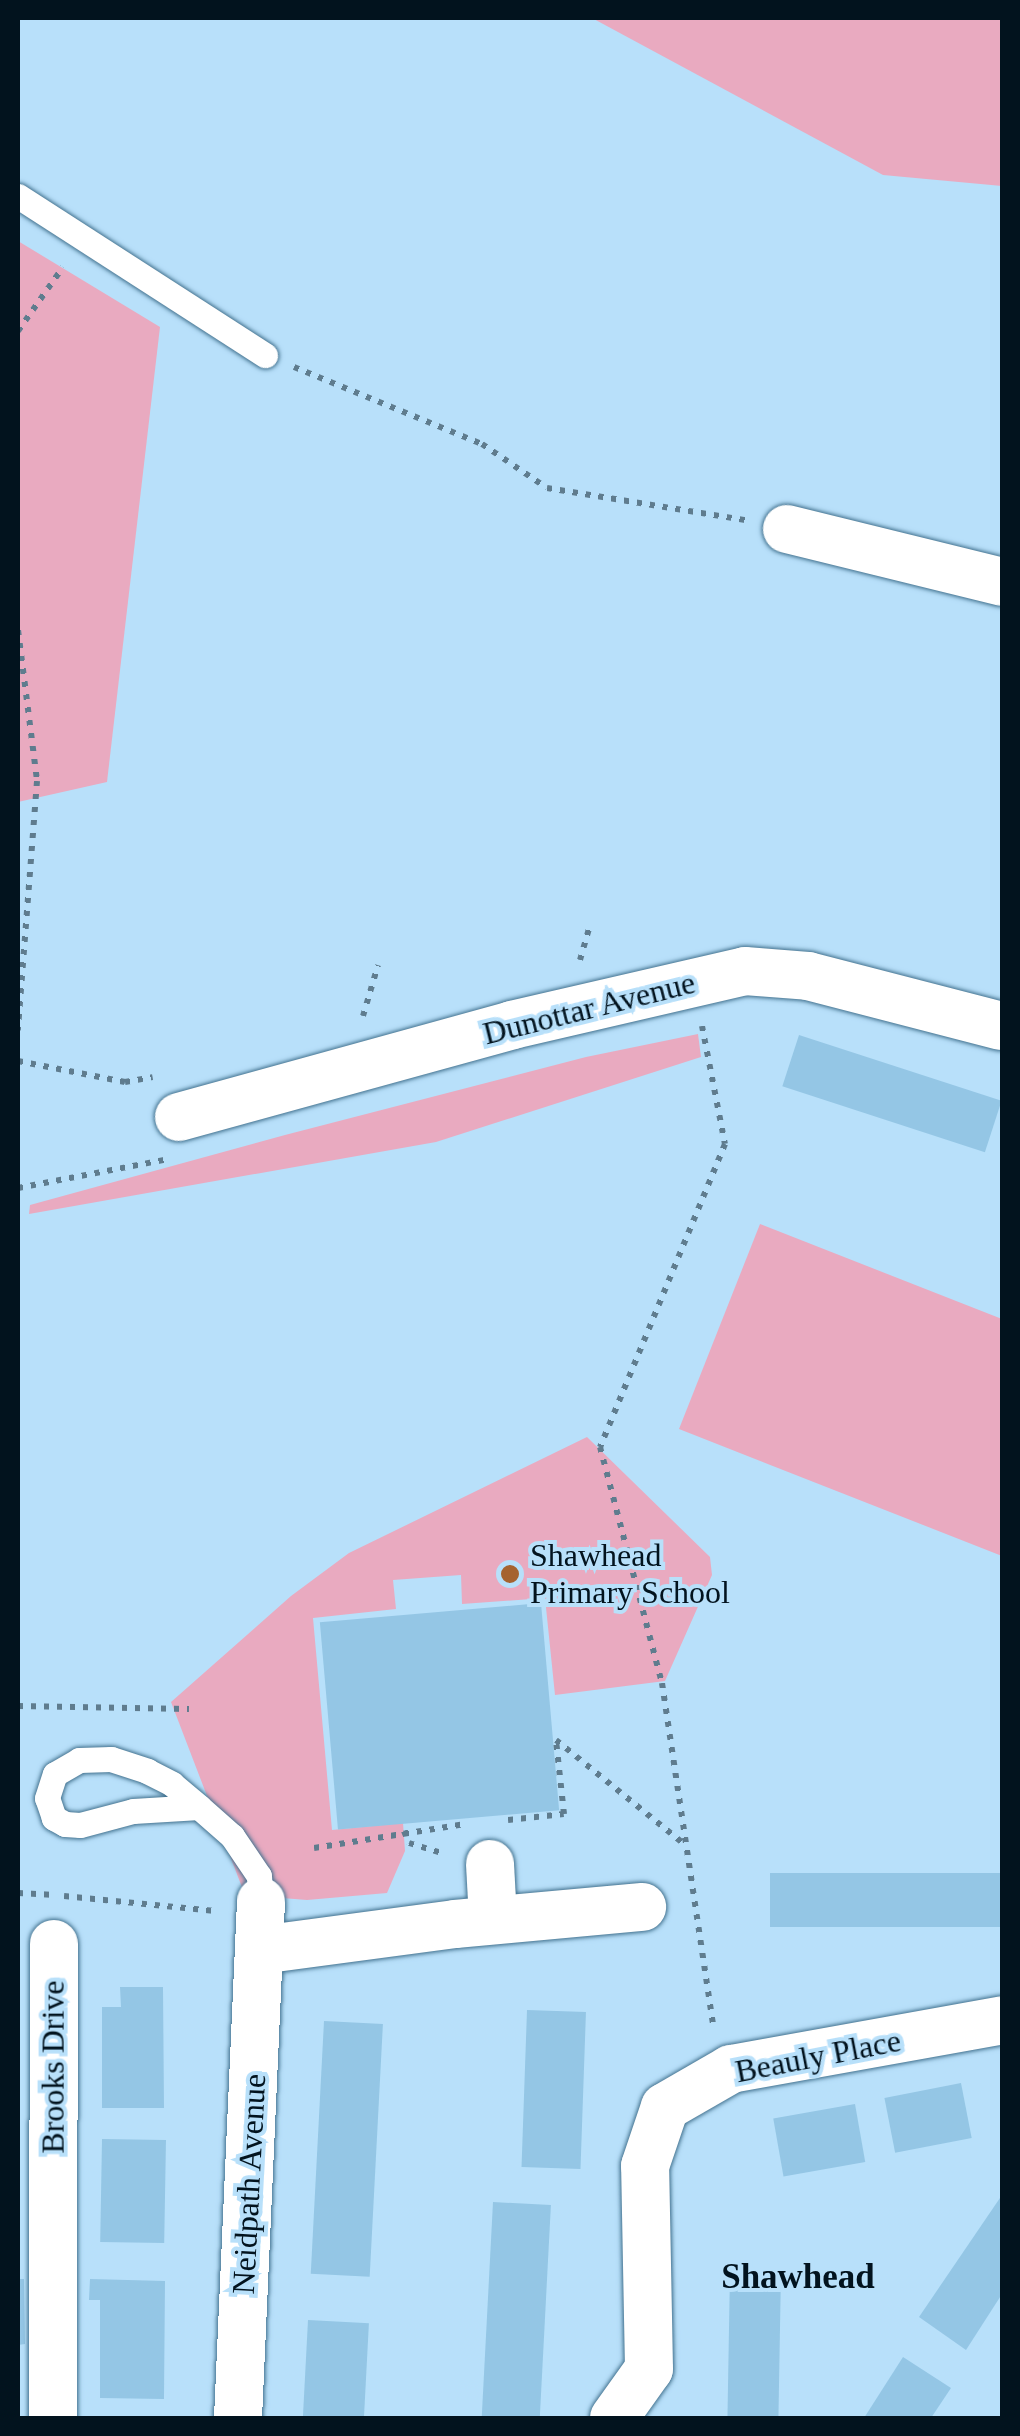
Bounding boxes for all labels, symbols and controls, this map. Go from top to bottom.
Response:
street label: Dunottar Avenue [478,963,700,1053]
place label: Shawhead Primary School [530,1537,730,1612]
marker: Shawhead Primary School [499,1563,521,1585]
street label: Brooks Drive [34,1980,72,2154]
street label: Beauly Place [732,2021,904,2091]
street label: Neidpath Avenue [224,2072,274,2296]
district label: Shawhead [721,2256,875,2298]

